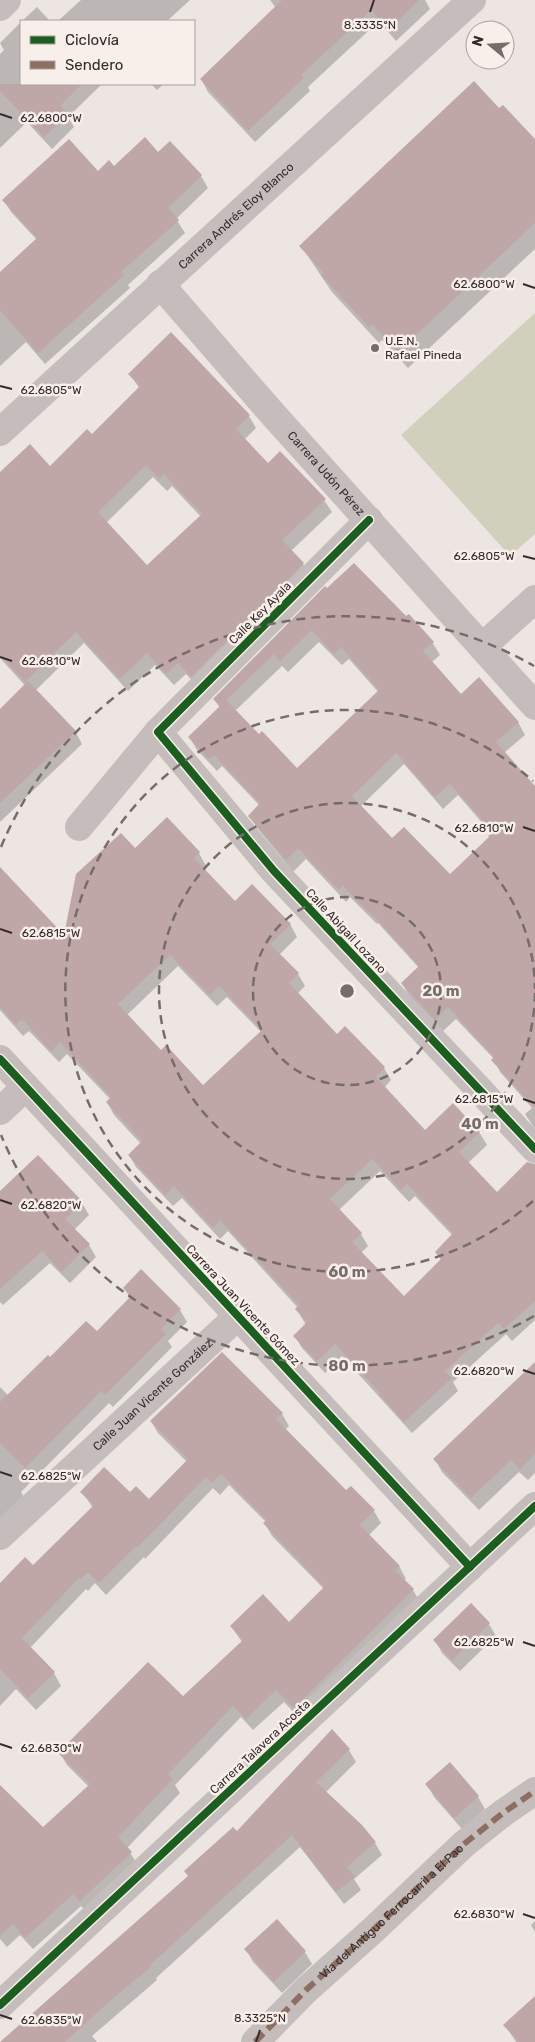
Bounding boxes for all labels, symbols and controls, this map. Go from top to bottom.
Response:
text: 8.3335°N [344,18,396,32]
legend [20,20,195,85]
north arrow [465,20,515,70]
text: Ciclovía [65,31,119,49]
text: N [468,34,488,49]
text: Sendero [65,56,123,74]
text: 62.6800°W [20,111,82,125]
street label: Carrera Andrés Eloy Blanco [176,160,297,272]
text: 62.6800°W [453,277,515,291]
place label: U.E.N. Rafael Pineda [385,334,462,362]
marker: U.E.N. Rafael Pineda [369,342,381,354]
text: 62.6805°W [20,383,82,397]
street label: Carrera Udón Pérez [285,428,368,519]
text: 62.6805°W [453,549,515,563]
street label: Calle Key Ayala [226,579,294,647]
text: 62.6810°W [21,654,81,668]
text: 62.6810°W [454,821,514,835]
street label: Calle Abigaíl Lozano [303,886,389,976]
text: 62.6815°W [22,926,81,940]
centre of rings [338,982,356,1000]
text: 20 m [423,982,459,1000]
text: 62.6815°W [455,1092,514,1106]
text: 40 m [461,1115,499,1133]
text: 62.6820°W [21,1198,82,1212]
street label: Carrera Juan Vicente Gómez [183,1242,303,1368]
text: 60 m [329,1263,365,1281]
street label: Calle Juan Vicente González [90,1336,216,1454]
text: 80 m [328,1357,366,1375]
text: 62.6820°W [454,1364,515,1378]
text: 62.6825°W [21,1469,82,1483]
text: 62.6825°W [454,1635,515,1649]
street label: Carrera Talavera Acosta [207,1697,313,1797]
text: 62.6830°W [20,1741,82,1755]
street label: Vía del Antiguo Ferrocarril a El Pao [317,1841,466,1982]
text: 62.6830°W [453,1907,515,1921]
text: 8.3325°N [234,2011,286,2025]
text: 62.6835°W [21,2013,82,2027]

